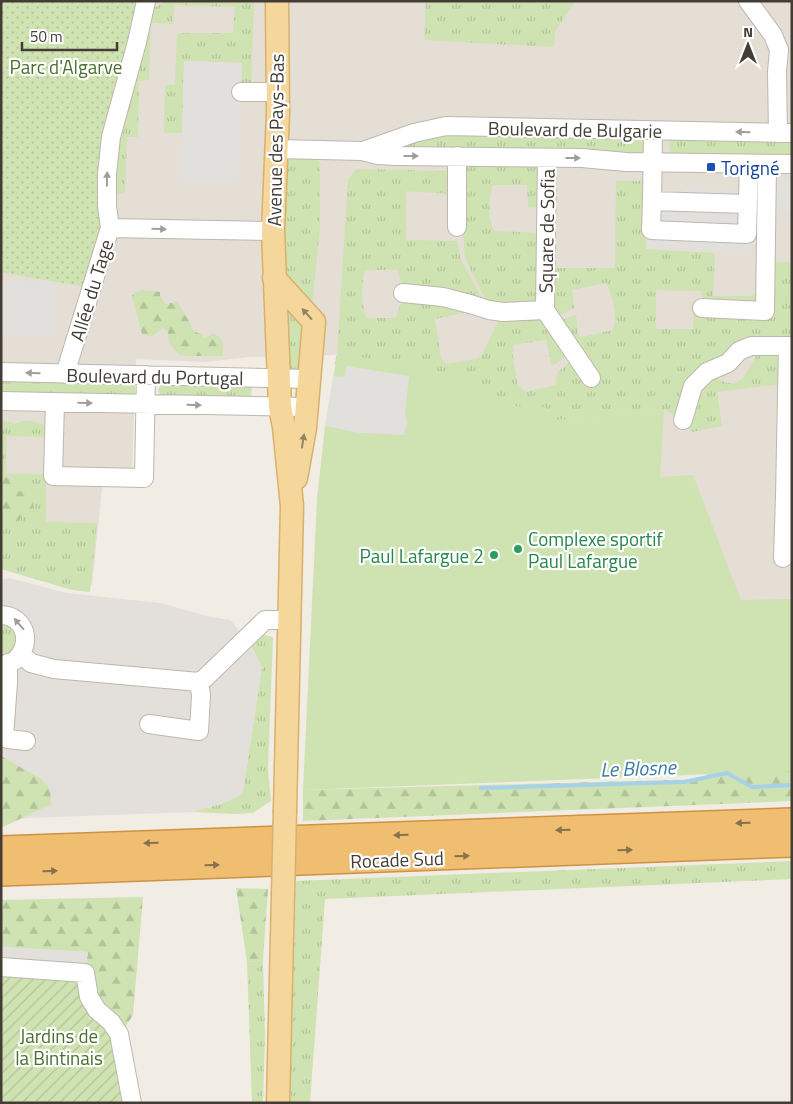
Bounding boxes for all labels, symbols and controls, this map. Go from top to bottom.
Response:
scale bar [22,20,118,52]
north arrow [723,20,773,70]
text: N [743,21,753,42]
text: 50 m [30,25,63,48]
park label: Parc d'Algarve [10,52,122,81]
street label: Avenue des Pays-Bas [259,53,291,227]
street label: Boulevard de Bulgarie [488,113,662,145]
one-way arrow [735,128,751,136]
one-way arrow [403,152,419,160]
place label: Torigné [721,153,780,182]
one-way arrow [565,154,581,162]
marker: Torigné [705,161,717,173]
street label: Square de Sofia [530,168,562,293]
one-way arrow [103,171,111,187]
one-way arrow [151,226,167,234]
street label: Allée du Tage [62,236,120,344]
one-way arrow [301,309,313,321]
street label: Boulevard du Portugal [66,360,244,392]
one-way arrow [25,369,41,377]
one-way arrow [77,399,93,407]
one-way arrow [187,401,203,409]
one-way arrow [299,433,307,449]
place label: Complexe sportif Paul Lafargue [528,524,663,575]
place label: Paul Lafargue 2 [360,541,484,570]
marker: Complexe sportif Paul Lafargue [512,543,524,555]
marker: Paul Lafargue 2 [488,549,500,561]
one-way arrow [13,619,25,631]
water label: Le Blosne [600,751,678,785]
one-way arrow [735,819,751,827]
one-way arrow [555,826,571,834]
one-way arrow [393,831,409,839]
one-way arrow [143,839,159,847]
street label: Rocade Sud [350,843,444,875]
one-way arrow [617,846,633,854]
one-way arrow [454,852,470,860]
one-way arrow [205,861,221,869]
one-way arrow [42,867,58,875]
park label: Jardins de la Bintinais [15,1021,103,1072]

